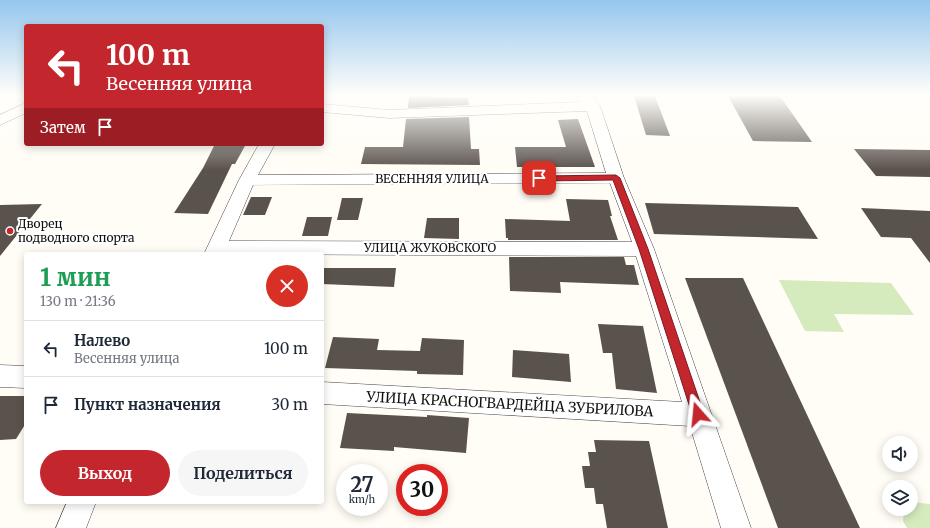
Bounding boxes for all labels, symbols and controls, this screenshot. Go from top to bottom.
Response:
text: 100 m [106,37,190,73]
icon: left [40,40,92,92]
text: Весенняя улица [106,72,252,95]
icon: arrive [94,116,116,138]
text: Затем [40,118,86,137]
pin [522,161,556,195]
icon: arrive [528,167,550,189]
street label: ВЕСЕННЯЯ УЛИЦА [375,171,489,186]
place label: Дворец подводного спорта [18,216,135,245]
marker: Дворец подводного спорта [5,226,15,236]
street label: УЛИЦА ЖУКОВСКОГО [363,240,496,255]
text: 1 мин [40,262,111,293]
button: close [266,265,308,307]
text: 130 m · 21:36 [40,293,116,310]
text: Налево [74,331,130,350]
icon: left [40,338,62,360]
text: 100 m [264,339,308,358]
text: Весенняя улица [74,350,180,367]
street label: УЛИЦА КРАСНОГВАРДЕЙЦА ЗУБРИЛОВА [365,387,654,421]
position arrow [677,393,719,435]
icon: arrive [40,394,62,416]
text: Пункт назначения [74,395,221,414]
text: 30 m [271,395,308,414]
map controls [882,436,918,516]
button: sound [882,436,918,472]
button: Выход [40,450,170,496]
button: Поделиться [178,450,308,496]
speed limit sign: 30 [396,464,448,516]
text: 27 [350,472,374,497]
button: layers [882,480,918,516]
text: km/h [349,493,375,506]

